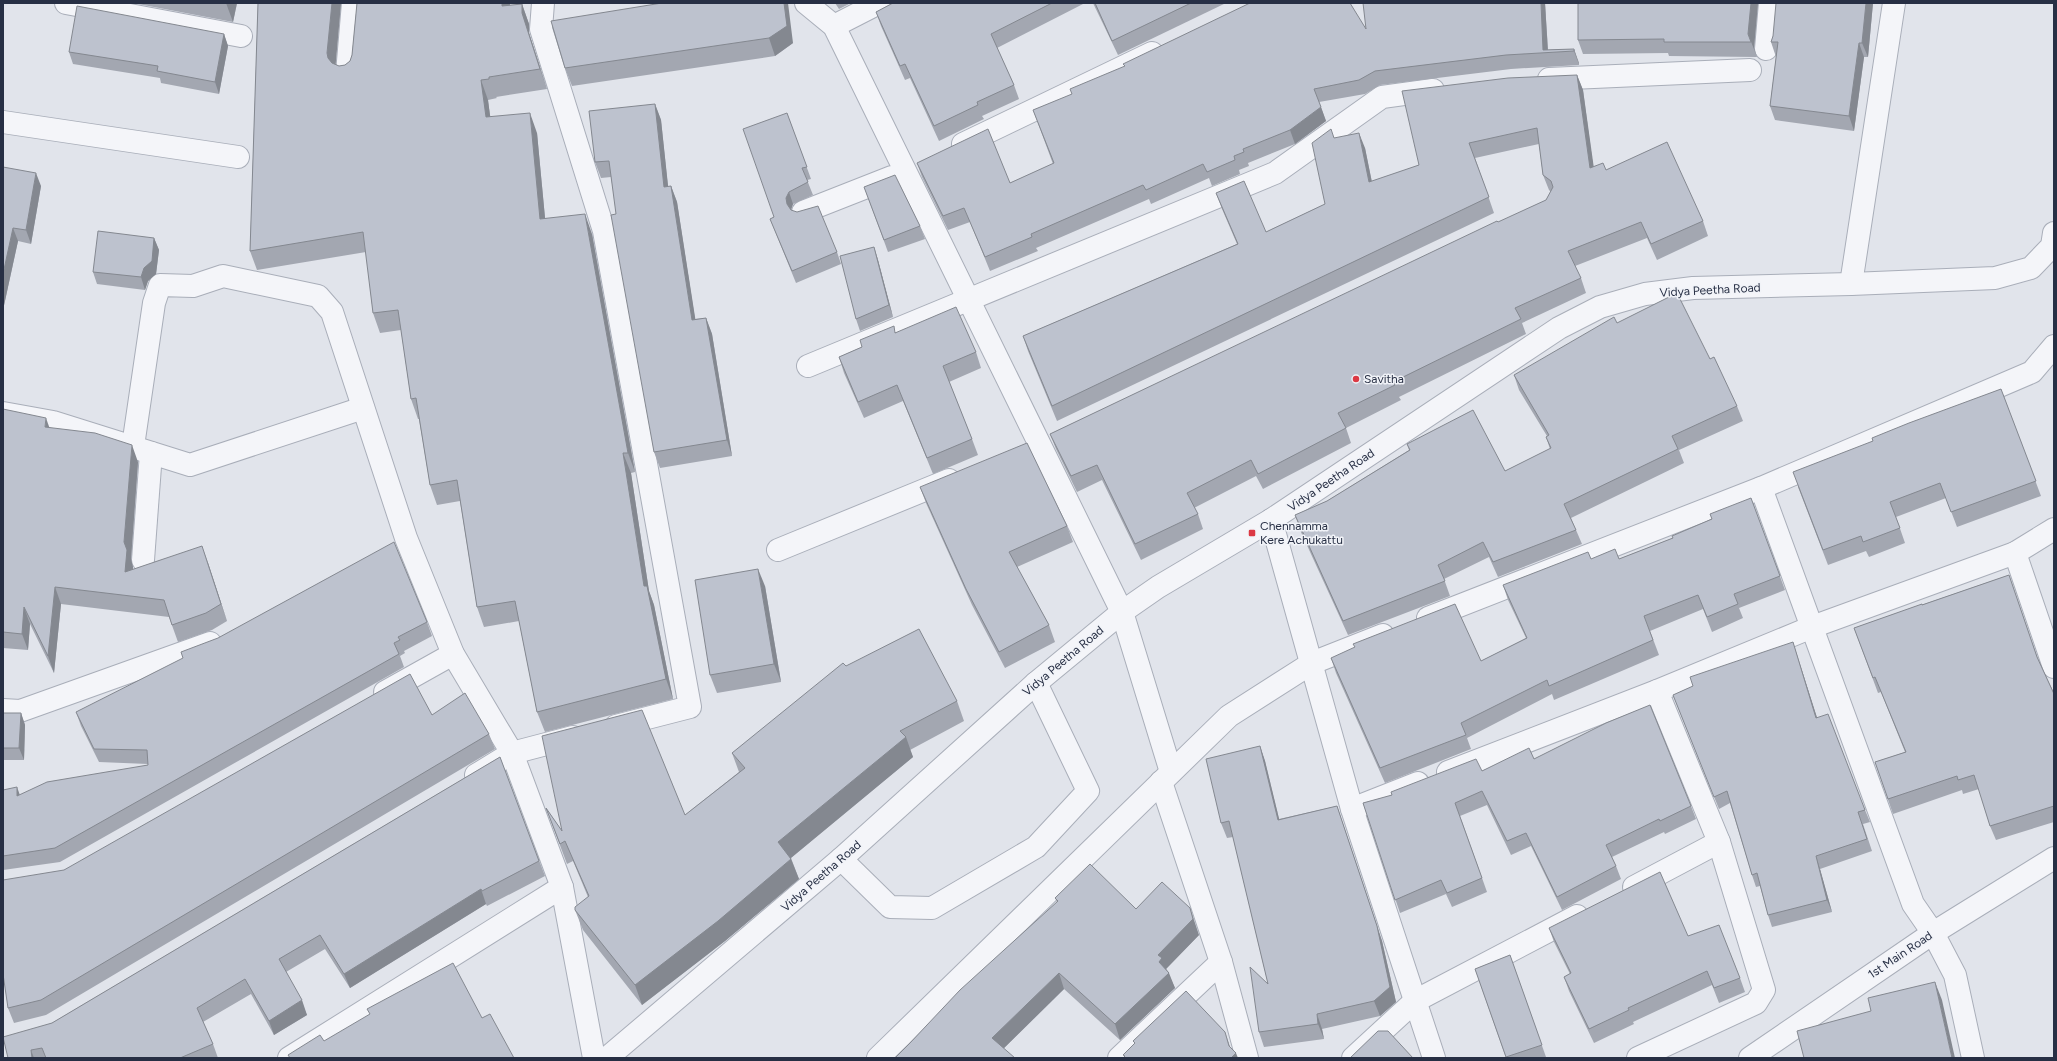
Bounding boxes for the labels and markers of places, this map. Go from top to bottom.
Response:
place label: Savitha [1364,372,1404,386]
marker: Savitha [1351,374,1361,384]
place label: Chennamma Kere Achukattu [1260,519,1343,547]
marker: Chennamma Kere Achukattu [1247,528,1257,538]

